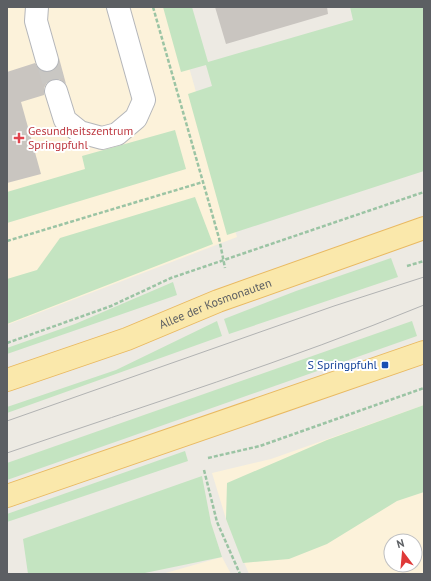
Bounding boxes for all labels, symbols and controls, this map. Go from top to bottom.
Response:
place label: Gesundheitszentrum Springpfuhl [28,123,133,152]
marker: Gesundheitszentrum Springpfuhl [13,132,25,144]
street label: Allee der Kosmonauten [157,275,273,332]
place label: S Springpfuhl [308,357,377,372]
marker: S Springpfuhl [380,360,390,370]
north arrow [383,533,423,573]
text: N [395,536,406,551]

